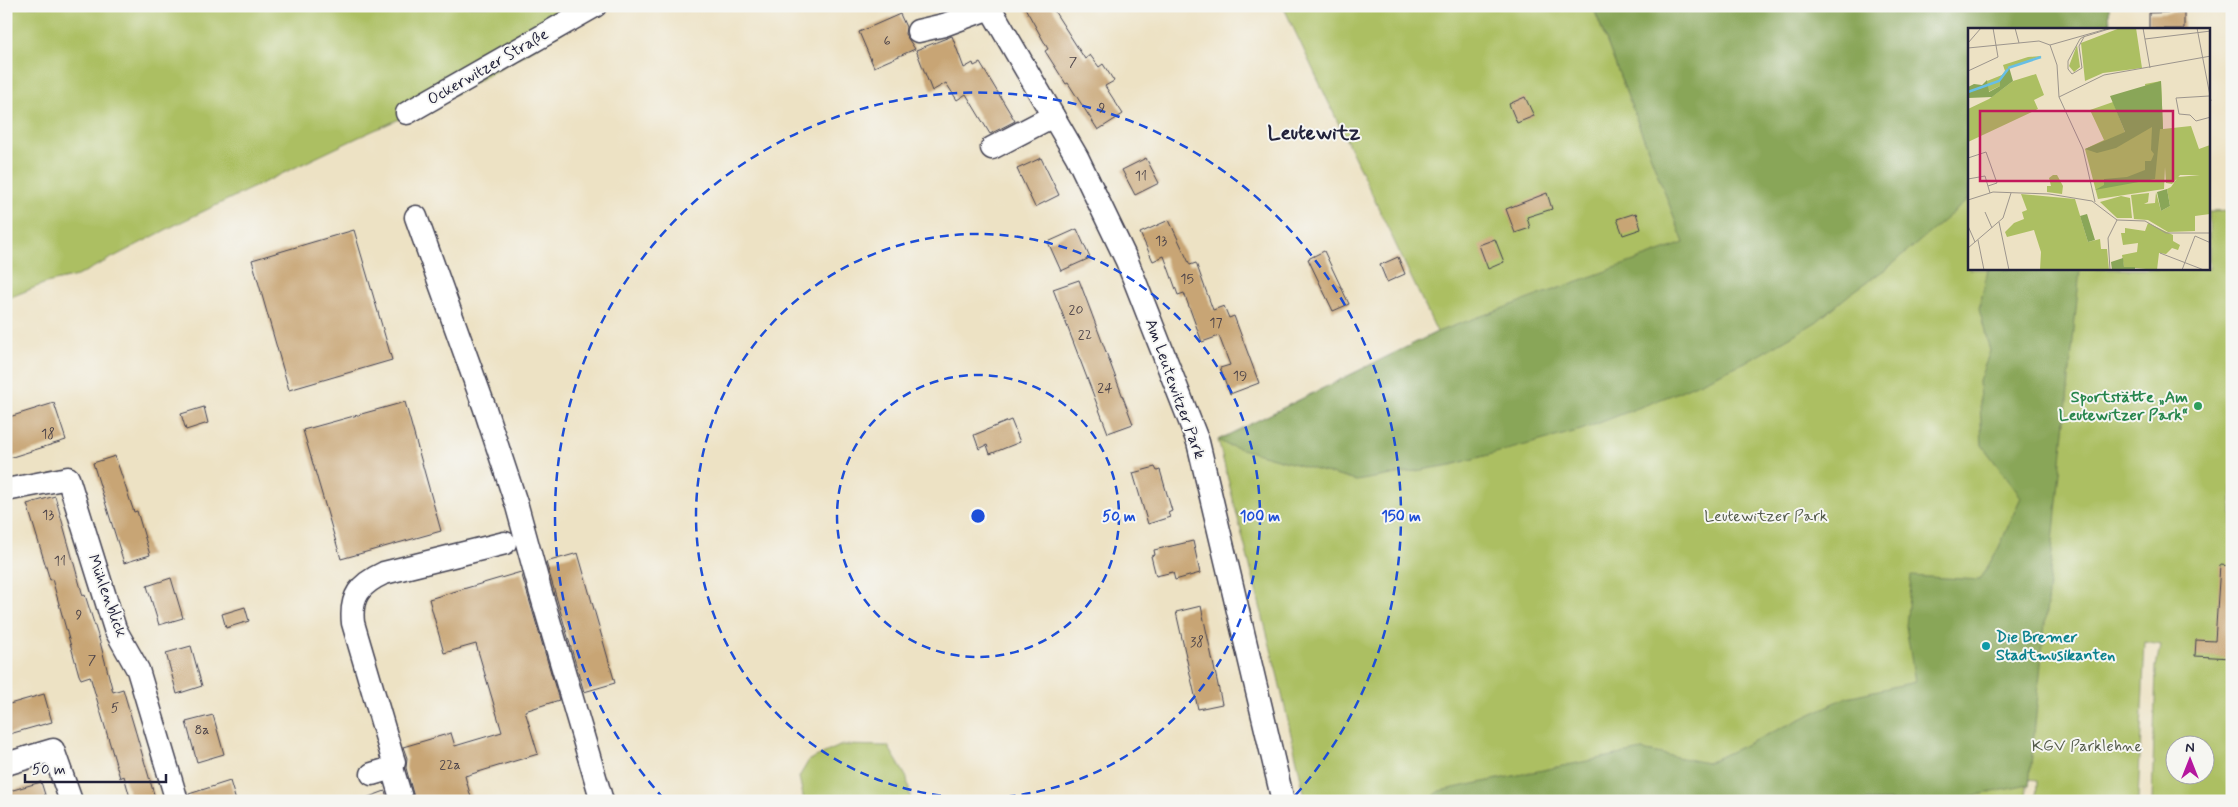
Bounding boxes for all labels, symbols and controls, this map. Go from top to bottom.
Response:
street label: Ockerwitzer Straße [424,24,552,110]
inset map [1968,28,2210,270]
house number: 6 [883,32,891,50]
house number: 7 [1069,53,1078,71]
house number: 9 [1099,99,1106,117]
district label: Leutewitz [1268,119,1361,147]
house number: 11 [1135,167,1147,185]
house number: 13 [1155,232,1167,250]
house number: 15 [1180,270,1194,288]
house number: 20 [1069,301,1083,319]
house number: 17 [1209,314,1223,332]
street label: Am Leutewitzer Park [1140,316,1210,462]
house number: 22 [1078,326,1092,344]
house number: 19 [1233,367,1247,385]
house number: 24 [1097,379,1113,397]
place label: Sportstätte „Am Leutewitzer Park“ [2059,387,2188,426]
marker: Sportstätte „Am Leutewitzer Park“ [2192,400,2204,412]
house number: 18 [41,425,55,443]
house number: 13 [42,506,54,524]
park label: Leutewitzer Park [1704,506,1828,527]
centre of rings [969,507,987,525]
text: 50 m [1102,507,1136,527]
text: 100 m [1240,507,1280,527]
text: 150 m [1381,507,1421,527]
house number: 11 [54,552,66,570]
street label: Mühlenblick [82,552,132,640]
house number: 9 [76,606,83,624]
place label: Die Bremer Stadtmusikanten [1996,627,2115,666]
house number: 38 [1190,633,1204,651]
marker: Die Bremer Stadtmusikanten [1980,640,1992,652]
house number: 7 [88,651,97,669]
house number: 5 [111,699,119,717]
house number: 8a [194,721,210,739]
north arrow [2166,734,2216,784]
park label: KGV Parklehne [2032,736,2143,757]
text: N [2185,739,2195,757]
scale bar [25,752,166,784]
house number: 22a [439,756,461,774]
text: 50 m [32,760,66,780]

